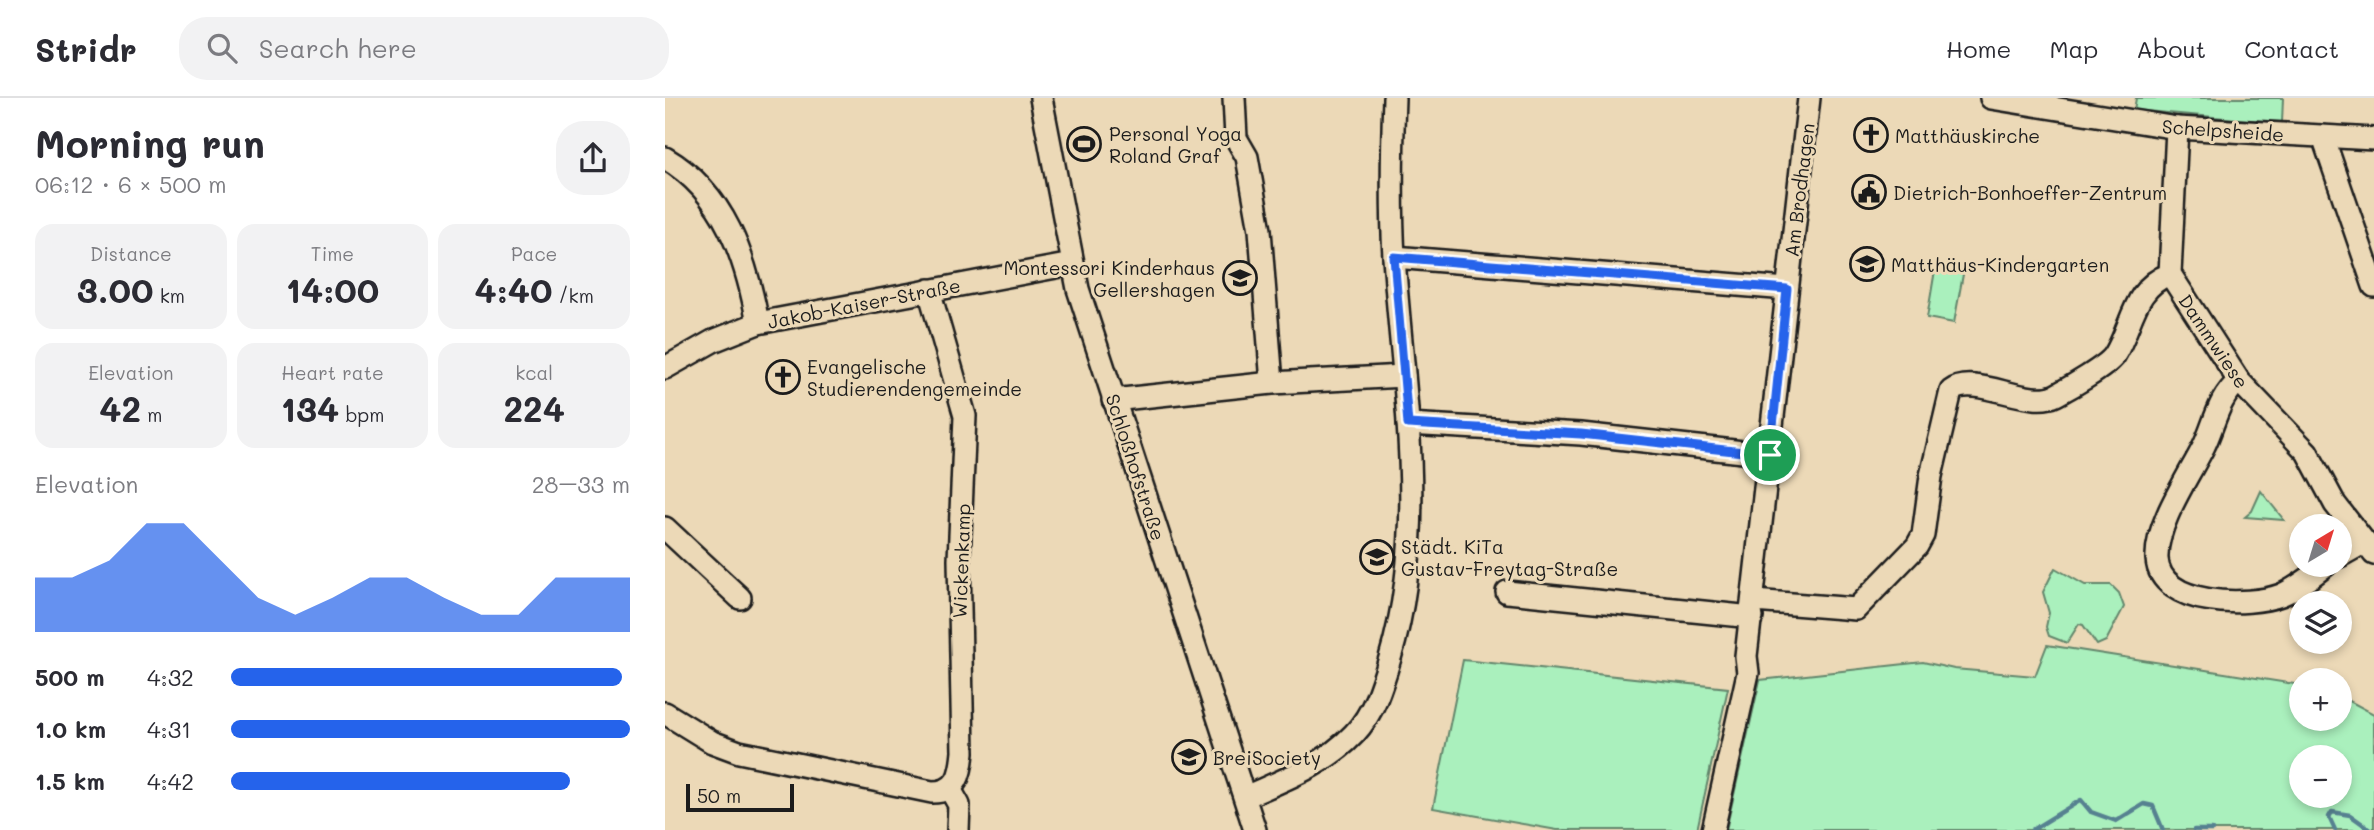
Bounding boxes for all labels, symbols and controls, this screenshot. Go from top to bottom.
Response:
search box [179,17,669,80]
text: Stridr [35,27,137,70]
icon: search [203,29,241,67]
text: Search here [259,31,417,65]
text: Home [1946,33,2011,64]
text: Map [2049,33,2098,64]
text: About [2136,33,2206,64]
text: Contact [2244,33,2339,64]
street label: Schelpsheide [2161,113,2285,147]
church icon: Matthäuskirche [1852,116,1890,154]
text: Morning run [35,118,265,168]
button: share [556,121,630,195]
place label: Personal Yoga Roland Graf [1109,121,1242,168]
street label: Am Brodhagen [1778,122,1820,258]
place label: Matthäuskirche [1895,123,2040,148]
sports icon: Personal Yoga Roland Graf [1065,125,1103,163]
text: 06:12 · 6 × 500 m [35,169,227,199]
public building icon: Dietrich-Bonhoeffer-Zentrum [1850,173,1888,211]
place label: Dietrich-Bonhoeffer-Zentrum [1893,180,2167,205]
text: Distance [90,241,172,266]
text: Time [311,241,354,266]
text: Pace [511,241,557,266]
school or university icon: Matthäus-Kindergarten [1848,245,1886,283]
place label: Matthäus-Kindergarten [1891,252,2109,277]
place label: Montessori Kinderhaus Gellershagen [1003,255,1215,302]
school or university icon: Montessori Kinderhaus Gellershagen [1221,259,1259,297]
text: 3.00 [77,266,154,312]
text: 14:00 [286,266,379,312]
text: 4:40 [475,266,553,312]
street label: Jakob-Kaiser-Straße [766,272,962,334]
text: km [154,283,185,308]
text: /km [553,283,594,308]
street label: Dammwiese [2173,289,2255,393]
place label: Evangelische Studierendengemeinde [807,354,1022,401]
church icon: Evangelische Studierendengemeinde [764,358,802,396]
text: Elevation [88,360,173,385]
text: Heart rate [281,360,384,385]
text: kcal [515,360,553,385]
text: 42 [99,385,141,431]
text: 134 [281,385,339,431]
text: 224 [504,385,565,431]
street label: Schloßhofstraße [1100,390,1172,544]
text: m [141,402,162,427]
text: bpm [339,402,384,427]
pin [1740,425,1800,485]
icon: arrive [1751,436,1789,474]
text: Elevation [35,469,138,499]
text: 28–33 m [532,469,630,499]
street label: Wickenkamp [947,503,975,619]
north arrow [2289,514,2352,578]
map controls [2289,514,2352,808]
place label: Städt. KiTa Gustav-Freytag-Straße [1401,534,1618,581]
school or university icon: Städt. KiTa Gustav-Freytag-Straße [1358,538,1396,576]
button: layers [2289,591,2352,654]
text: 500 m [35,662,105,692]
text: 4:32 [147,662,194,692]
button: + [2289,668,2352,731]
text: 1.0 km [35,714,106,744]
text: 4:31 [147,714,191,744]
school or university icon: BreiSociety [1170,738,1208,776]
place label: BreiSociety [1213,745,1321,770]
button: − [2289,745,2352,808]
text: 1.5 km [35,766,105,796]
text: 4:42 [147,766,194,796]
scale bar [686,781,795,813]
text: 50 m [697,783,741,808]

